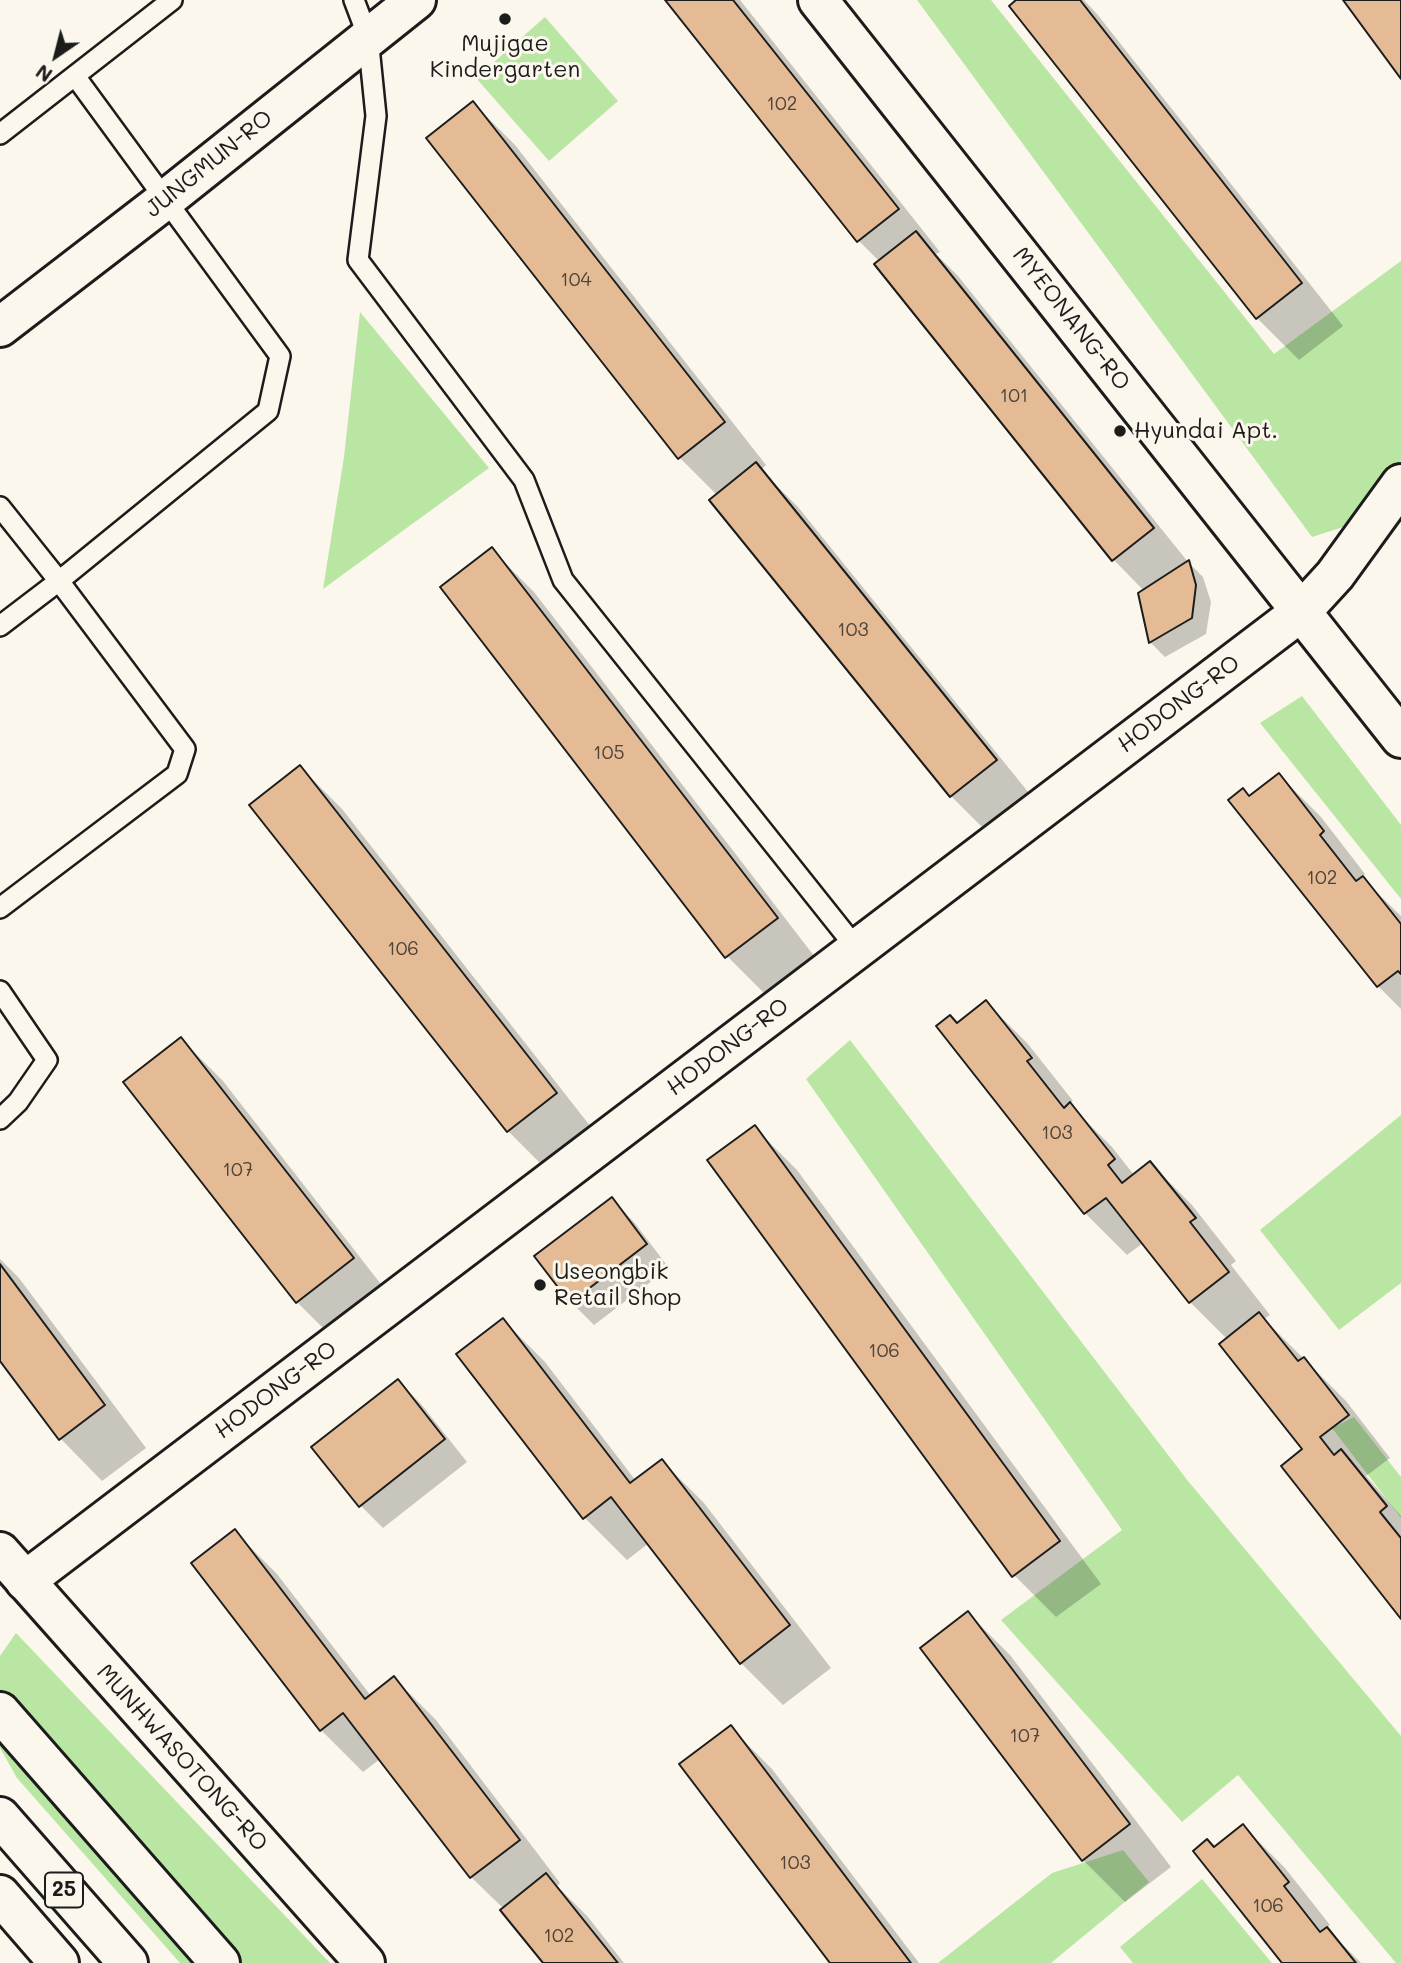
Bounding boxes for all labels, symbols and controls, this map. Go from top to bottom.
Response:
marker: Mujigae Kindergarten [497,11,513,27]
north arrow [21,21,91,91]
place label: Mujigae Kindergarten [430,30,580,84]
text: N [31,59,57,88]
house number: 102 [767,93,797,115]
street label: JUNGMUN-RO [140,104,278,224]
street label: MYEONANG-RO [1006,242,1136,396]
house number: 104 [560,269,592,291]
house number: 101 [1000,385,1028,407]
place label: Hyundai Apt. [1134,417,1278,445]
marker: Hyundai Apt. [1112,423,1128,439]
house number: 103 [837,619,869,641]
street label: HODONG-RO [1113,649,1245,759]
house number: 105 [593,742,625,764]
house number: 102 [1307,867,1337,889]
house number: 106 [387,938,419,960]
street label: HODONG-RO [662,992,794,1102]
house number: 103 [1041,1122,1073,1144]
house number: 107 [223,1159,253,1181]
place label: Useongbik Retail Shop [554,1258,681,1312]
marker: Useongbik Retail Shop [532,1277,548,1293]
street label: HODONG-RO [210,1335,342,1445]
house number: 106 [868,1340,900,1362]
street label: MUNHWASOTONG-RO [91,1659,273,1857]
house number: 107 [1010,1725,1040,1747]
house number: 103 [779,1852,811,1874]
road number: 25 [45,1872,83,1908]
house number: 106 [1252,1895,1284,1917]
house number: 102 [544,1925,574,1947]

